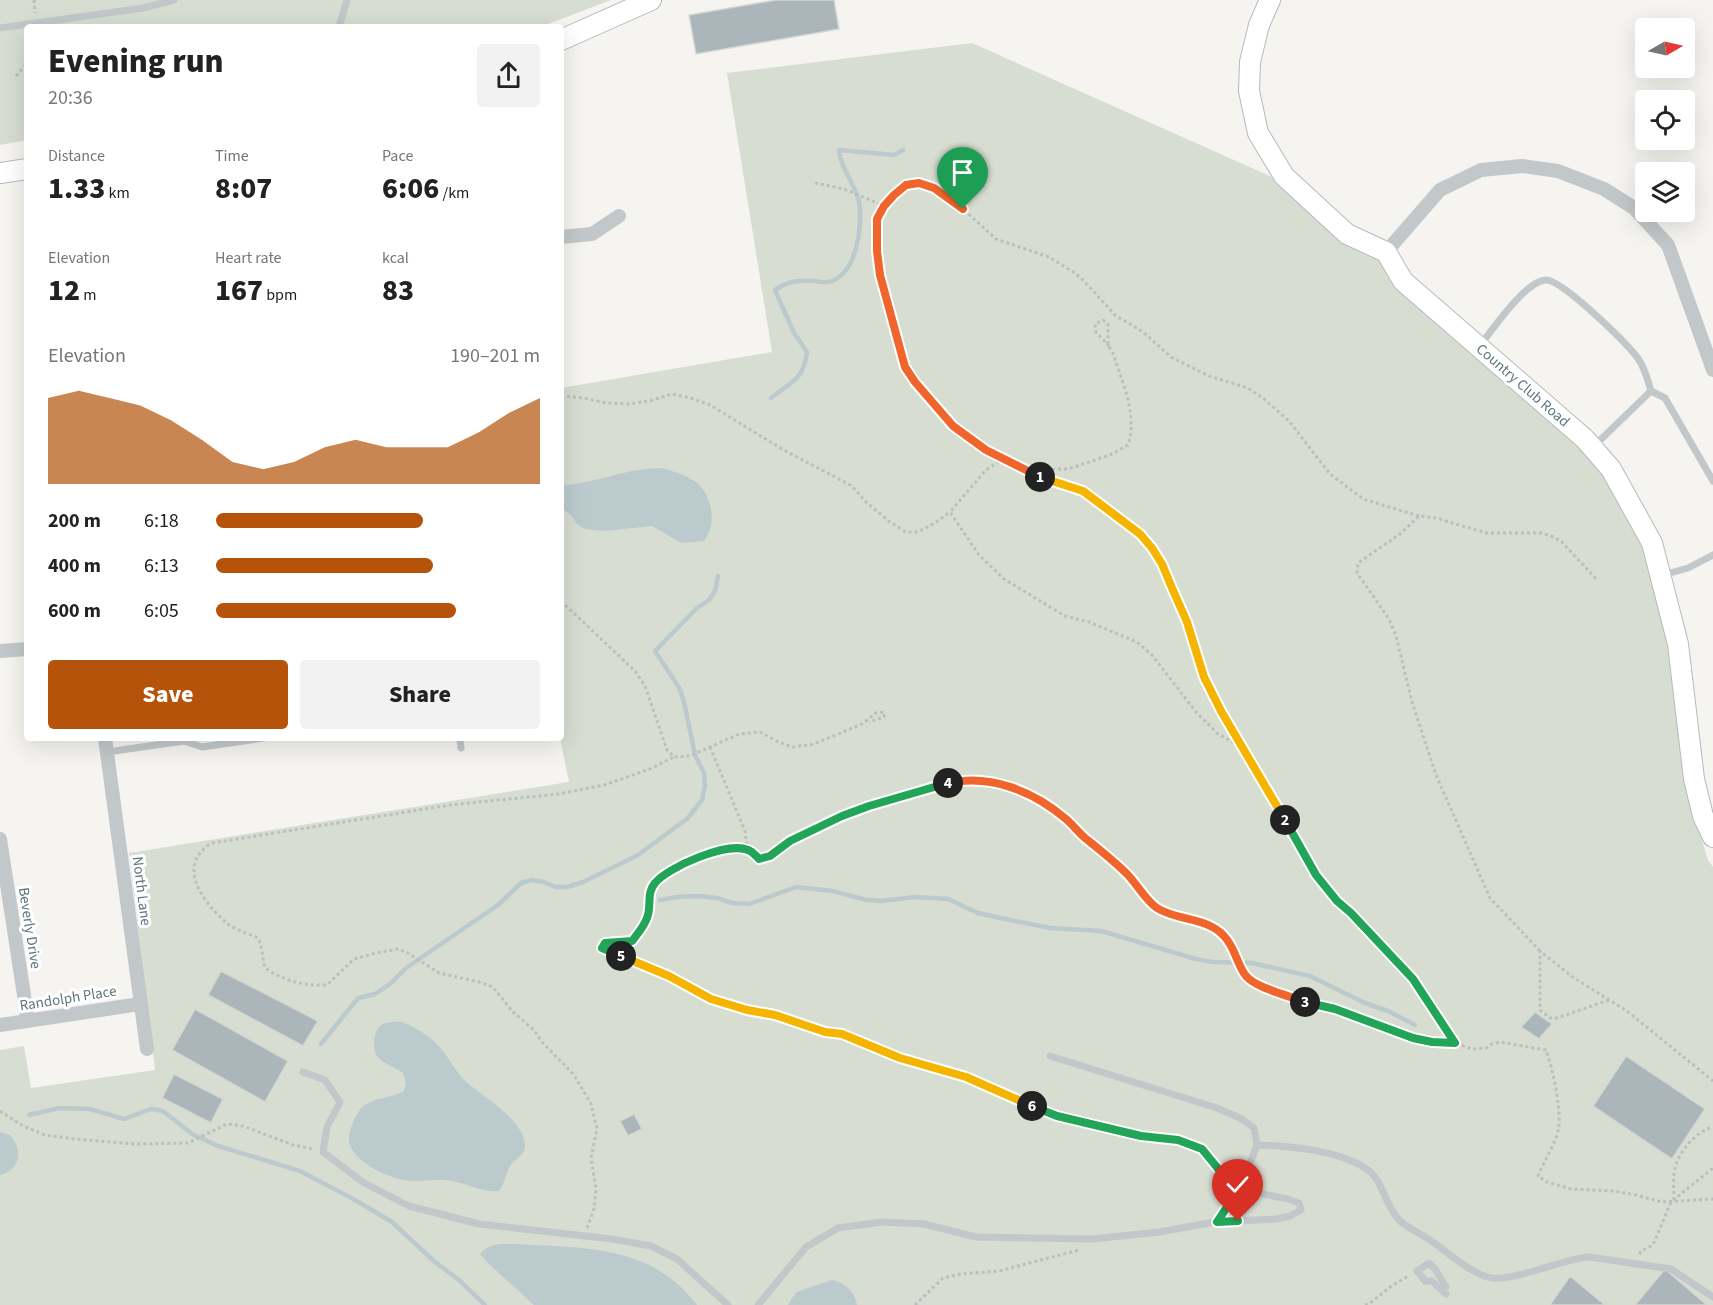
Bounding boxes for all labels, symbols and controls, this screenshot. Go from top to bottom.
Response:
north arrow [1635,18,1695,78]
map controls [1635,18,1695,222]
text: Evening run [48,38,224,85]
button: share [477,44,540,107]
text: 20:36 [48,84,93,112]
button: locate [1635,90,1695,150]
text: Distance [48,145,105,167]
text: Time [215,145,249,167]
text: Pace [382,145,413,167]
pin [937,147,988,209]
icon: arrive [946,156,979,189]
button: layers [1635,162,1695,222]
text: 1.33 [48,167,105,210]
text: 8:07 [215,167,272,210]
text: 6:06 [382,167,439,210]
text: km [105,182,130,204]
text: /km [439,182,469,204]
text: Elevation [48,247,110,269]
text: Heart rate [215,247,282,269]
text: kcal [382,247,409,269]
text: 12 [48,269,80,312]
text: 167 [215,269,263,312]
text: 83 [382,269,414,312]
text: m [80,284,97,306]
text: bpm [263,284,297,306]
street label: Country Club Road [1471,339,1574,432]
text: Elevation [48,342,126,370]
text: 190–201 m [450,342,540,370]
pin: 1 [1025,462,1055,492]
text: 1 [1036,466,1044,488]
text: 200 m [48,507,101,535]
text: 6:18 [144,507,179,535]
text: 400 m [48,552,101,580]
text: 6:13 [144,552,179,580]
text: 600 m [48,597,101,625]
text: 6:05 [144,597,179,625]
button: Save [48,660,288,729]
button: Share [300,660,540,729]
pin: 4 [933,768,963,798]
text: 4 [944,772,952,794]
pin: 2 [1270,805,1300,835]
text: 2 [1281,809,1289,831]
street label: North Lane [127,855,156,927]
street label: Beverly Drive [13,886,46,970]
pin: 5 [606,941,636,971]
text: 5 [617,945,625,967]
street label: Randolph Place [18,980,118,1017]
pin: 3 [1290,987,1320,1017]
text: 3 [1301,991,1309,1013]
pin: 6 [1017,1091,1047,1121]
text: 6 [1028,1095,1036,1117]
pin [1212,1159,1263,1221]
icon: check [1221,1168,1254,1201]

